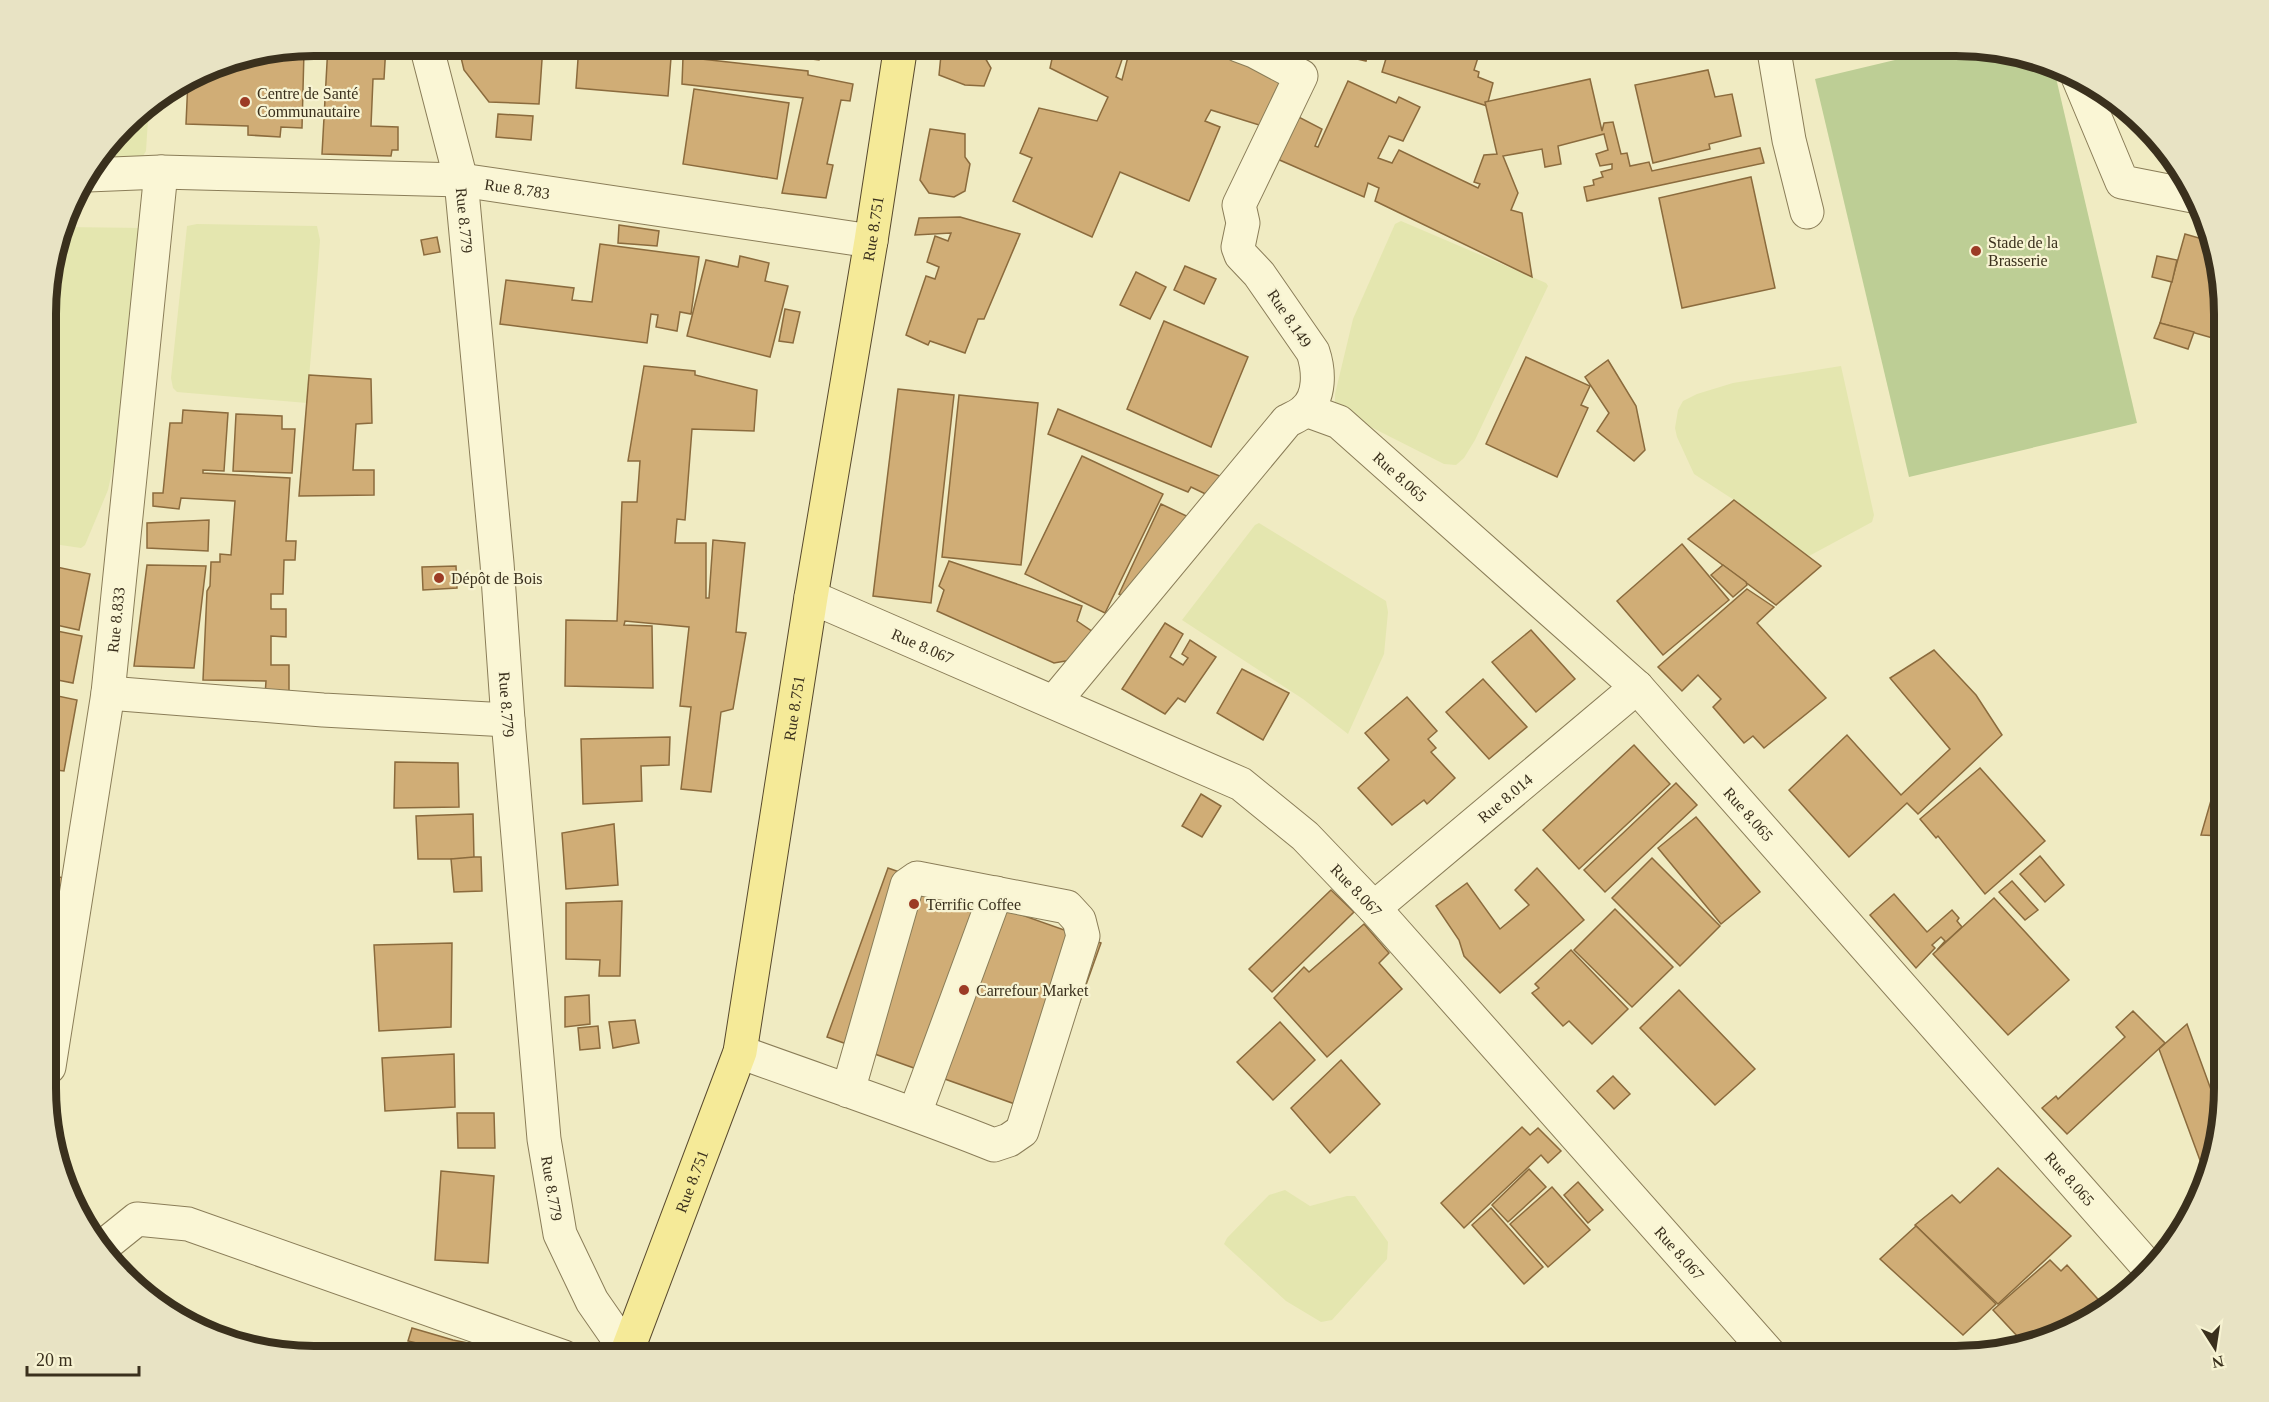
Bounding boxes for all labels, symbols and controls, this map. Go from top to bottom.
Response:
place label: Centre de Santé Communautaire [257,85,360,120]
marker: Centre de Santé Communautaire [238,95,252,109]
street label: Rue 8.783 [483,176,551,202]
street label: Rue 8.779 [453,187,476,254]
street label: Rue 8.751 [860,195,887,263]
place label: Stade de la Brasserie [1988,234,2058,269]
marker: Stade de la Brasserie [1969,244,1983,258]
street label: Rue 8.149 [1264,286,1315,350]
street label: Rue 8.065 [1370,449,1430,505]
place label: Dépôt de Bois [451,570,543,588]
marker: Dépôt de Bois [432,571,446,585]
street label: Rue 8.833 [104,586,128,654]
street label: Rue 8.067 [889,625,956,667]
street label: Rue 8.779 [496,671,517,738]
street label: Rue 8.751 [781,674,808,742]
street label: Rue 8.014 [1475,771,1536,826]
street label: Rue 8.065 [1720,784,1777,845]
street label: Rue 8.067 [1327,861,1385,920]
place label: Terrific Coffee [926,896,1021,913]
marker: Terrific Coffee [907,897,921,911]
place label: Carrefour Market [976,982,1089,999]
marker: Carrefour Market [957,983,971,997]
street label: Rue 8.751 [672,1147,711,1215]
street label: Rue 8.065 [2042,1149,2098,1209]
street label: Rue 8.779 [538,1154,566,1222]
street label: Rue 8.067 [1651,1223,1708,1283]
north arrow [2185,1318,2245,1378]
scale bar [27,1339,140,1377]
text: 20 m [36,1350,73,1370]
text: N [2210,1353,2225,1372]

